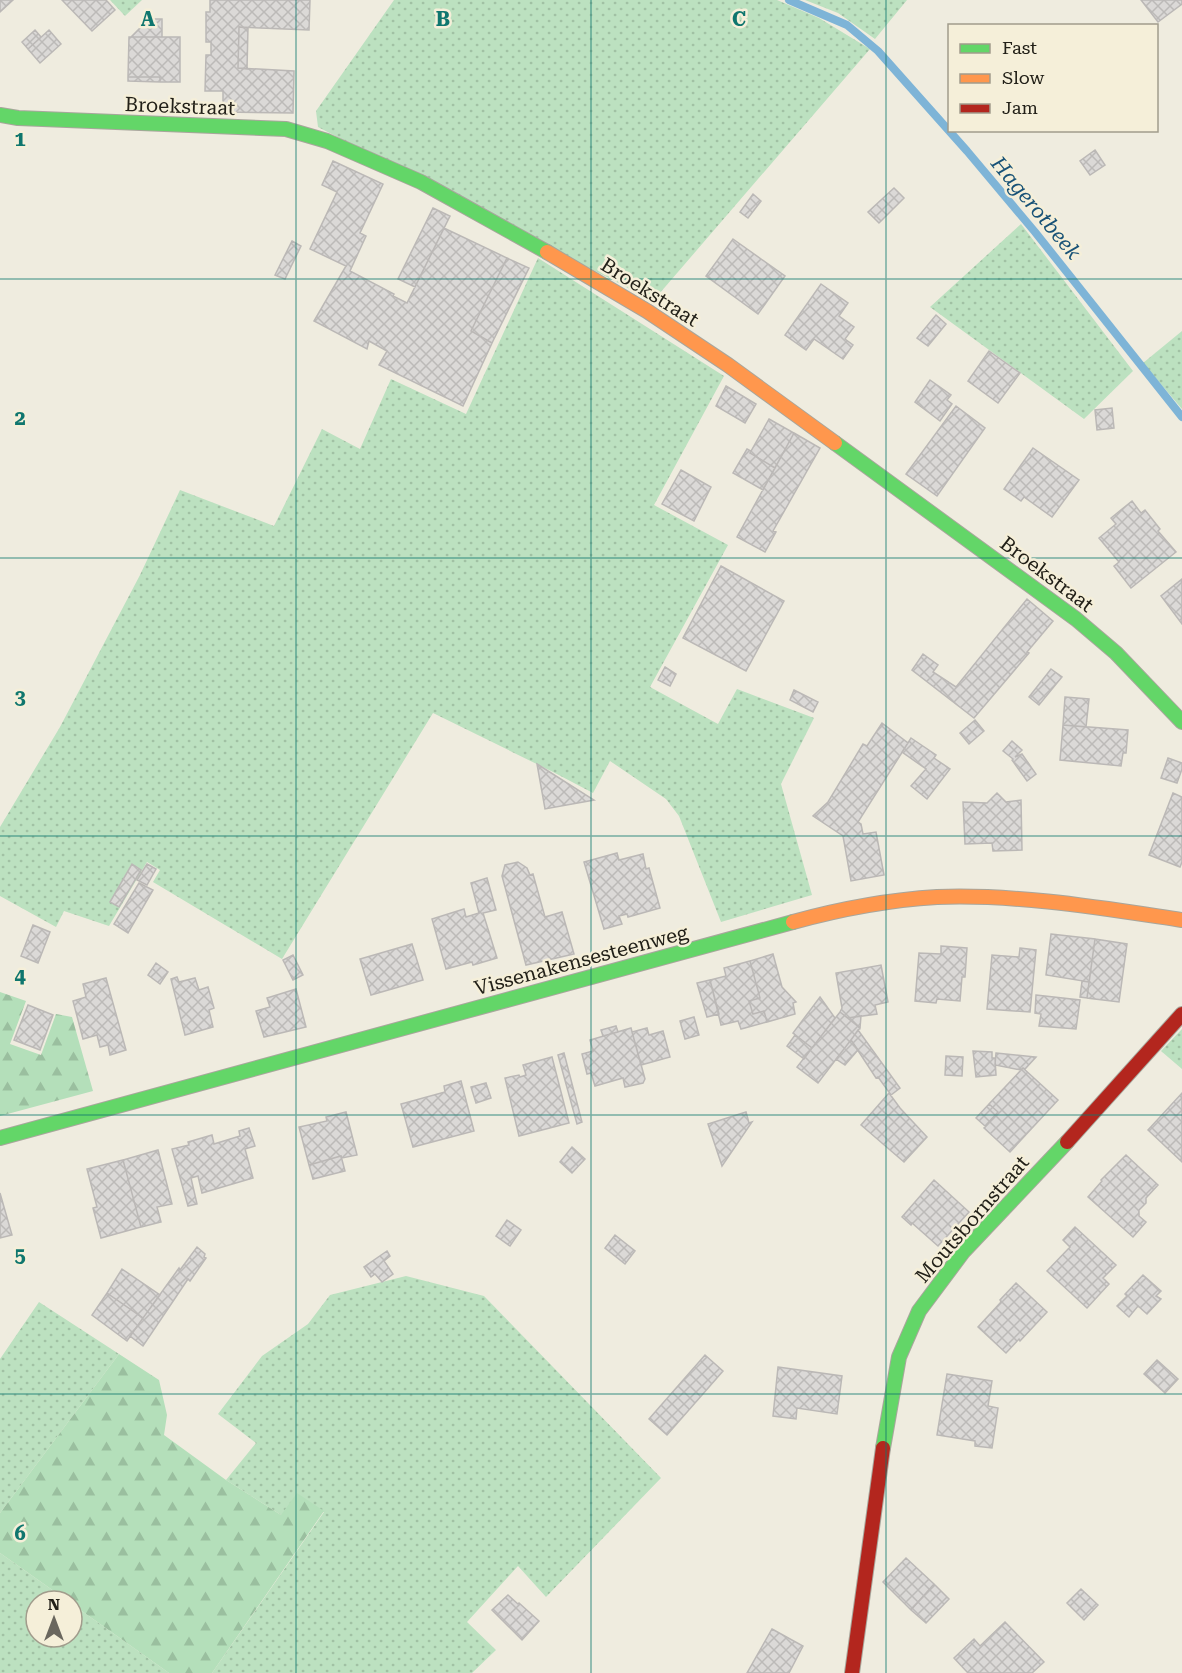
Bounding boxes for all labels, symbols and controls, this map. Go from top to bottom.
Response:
text: A [141,7,156,31]
text: B [436,7,450,31]
text: C [732,7,746,31]
legend [948,24,1158,132]
text: Fast [1002,37,1037,58]
text: Slow [1002,67,1044,88]
street label: Broekstraat [124,92,236,120]
text: Jam [1002,97,1038,118]
text: 1 [14,127,26,151]
water label: Hagerotbeek [986,151,1086,265]
street label: Broekstraat [597,252,704,332]
text: 2 [14,406,26,430]
street label: Broekstraat [996,531,1099,617]
text: 3 [14,685,26,709]
street label: Vissenakensesteenweg [472,920,691,1000]
text: 4 [14,964,26,988]
street label: Moutsbornstraat [910,1150,1034,1287]
text: 5 [14,1243,26,1267]
text: 6 [14,1521,26,1545]
north arrow [24,1589,84,1649]
text: N [48,1595,60,1614]

